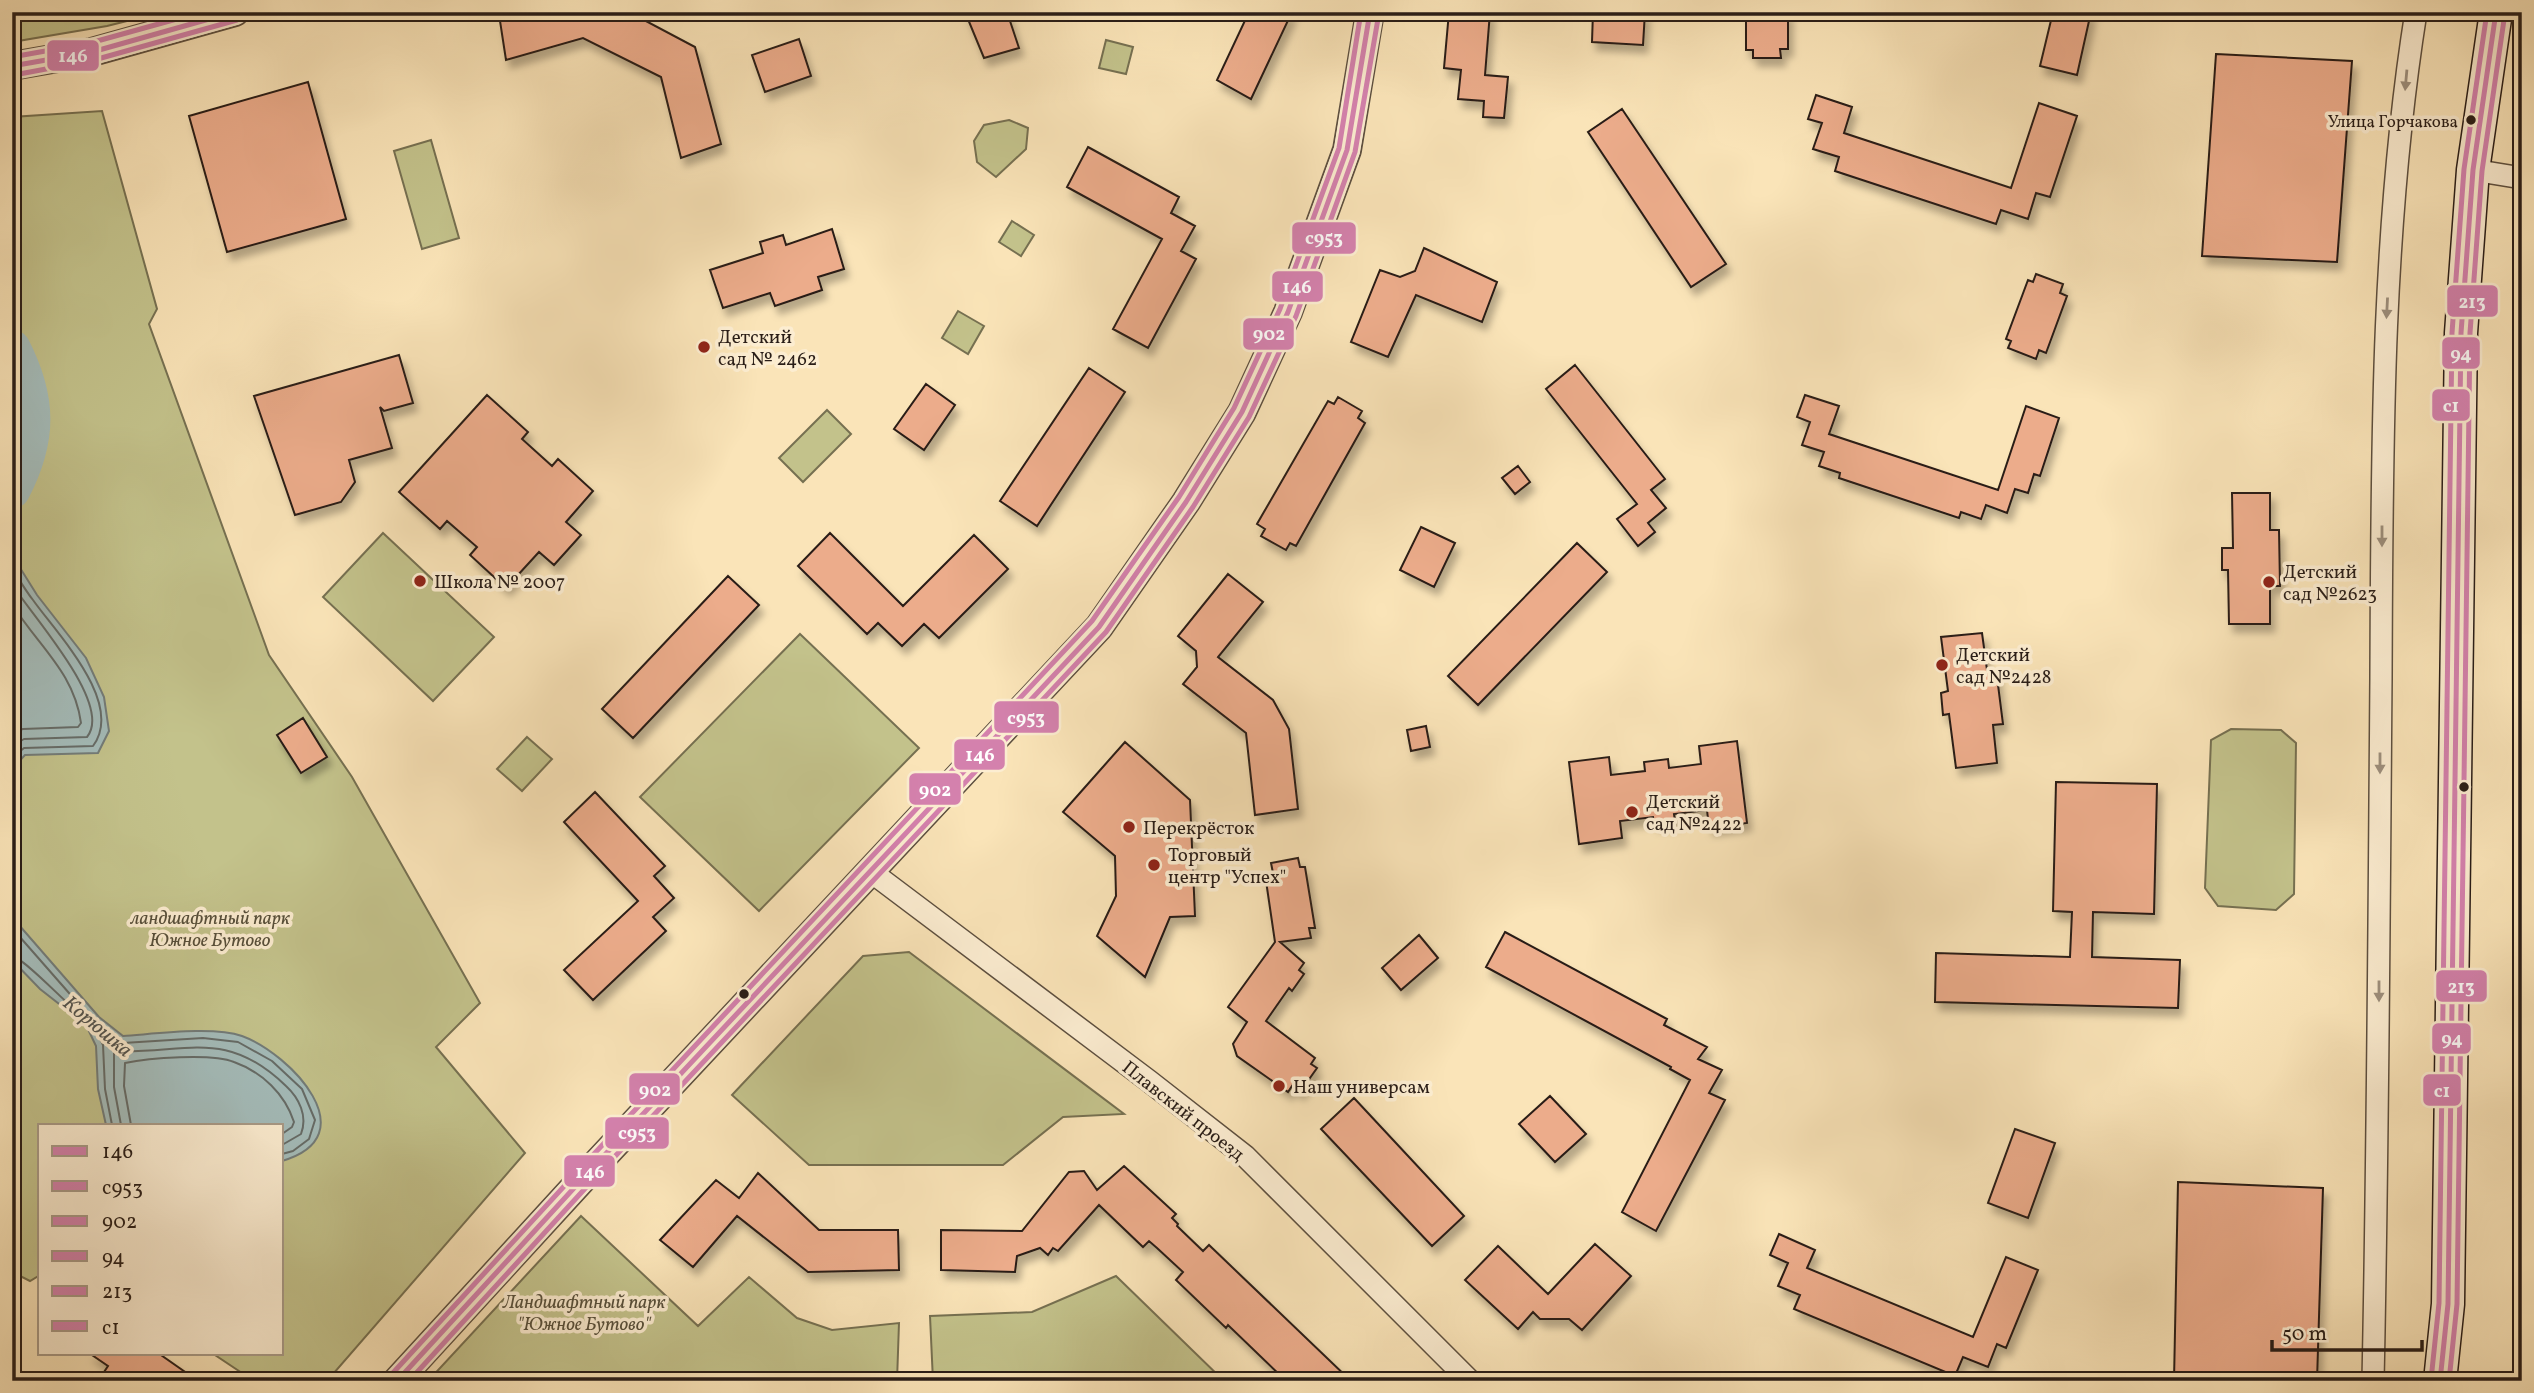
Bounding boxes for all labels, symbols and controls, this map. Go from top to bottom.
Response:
line badge: 146 [46,39,100,72]
text: 146 [58,44,88,70]
one-way arrow [2401,69,2412,91]
place label: Улица Горчакова [2328,111,2458,134]
marker: Улица Горчакова [2464,113,2478,127]
line badge: с953 [1291,221,1357,255]
text: с953 [1305,226,1343,252]
line badge: 146 [1271,270,1324,303]
text: 146 [1282,275,1312,301]
line badge: 213 [2446,284,2499,318]
text: 213 [2458,290,2486,316]
one-way arrow [2381,297,2392,319]
line badge: 902 [1242,317,1295,351]
text: 902 [1253,322,1285,348]
place label: Детский сад № 2462 [718,325,817,373]
line badge: 94 [2441,336,2481,370]
marker: Детский сад № 2462 [696,339,712,355]
text: 94 [2450,342,2472,368]
line badge: с1 [2431,388,2471,422]
text: с1 [2443,394,2459,420]
one-way arrow [2376,525,2388,547]
place label: Детский сад №2623 [2283,560,2377,608]
place label: Школа № 2007 [434,570,565,596]
marker: Школа № 2007 [412,573,428,589]
marker: Детский сад №2623 [2261,574,2277,590]
place label: Детский сад №2428 [1956,643,2052,691]
marker: Детский сад №2428 [1934,657,1950,673]
line badge: с953 [993,700,1060,734]
text: с953 [1007,706,1045,732]
line badge: 146 [953,738,1006,771]
text: 146 [965,743,995,769]
one-way arrow [2374,752,2386,774]
line badge: 902 [908,772,962,806]
text: 902 [919,778,951,804]
unlabelled marker [2457,780,2471,794]
place label: Детский сад №2422 [1646,790,1742,838]
marker: Детский сад №2422 [1624,804,1640,820]
place label: Перекрёсток [1143,816,1254,842]
marker: Перекрёсток [1121,819,1137,835]
place label: Торговый центр "Успех" [1168,843,1286,891]
marker: Торговый центр "Успех" [1146,857,1162,873]
park label: ландшафтный парк Южное Бутово [129,906,291,954]
line badge: 213 [2435,969,2488,1003]
text: 213 [2447,975,2475,1001]
one-way arrow [2373,980,2385,1002]
unlabelled marker [737,987,751,1001]
water label: Корюшка [56,989,138,1065]
line badge: 94 [2431,1022,2472,1055]
text: 94 [2441,1027,2463,1053]
street label: Плавский проезд [1116,1055,1250,1168]
line badge: 902 [628,1072,681,1106]
line badge: с1 [2422,1073,2462,1107]
place label: Наш универсам [1293,1075,1430,1101]
text: 902 [639,1078,671,1104]
marker: Наш универсам [1271,1078,1287,1094]
text: с1 [2434,1079,2450,1105]
line badge: с953 [604,1116,670,1150]
text: с953 [618,1121,656,1147]
legend [38,1124,284,1354]
text: 146 [102,1138,133,1167]
line badge: 146 [563,1154,616,1188]
text: 146 [575,1160,605,1186]
text: с953 [102,1174,143,1203]
text: 902 [102,1208,137,1237]
text: 94 [102,1244,125,1273]
text: 213 [102,1278,132,1307]
park label: Ландшафтный парк "Южное Бутово" [502,1290,666,1338]
scale bar [2272,1309,2422,1353]
text: с1 [102,1314,120,1343]
text: 50 m [2282,1320,2327,1349]

